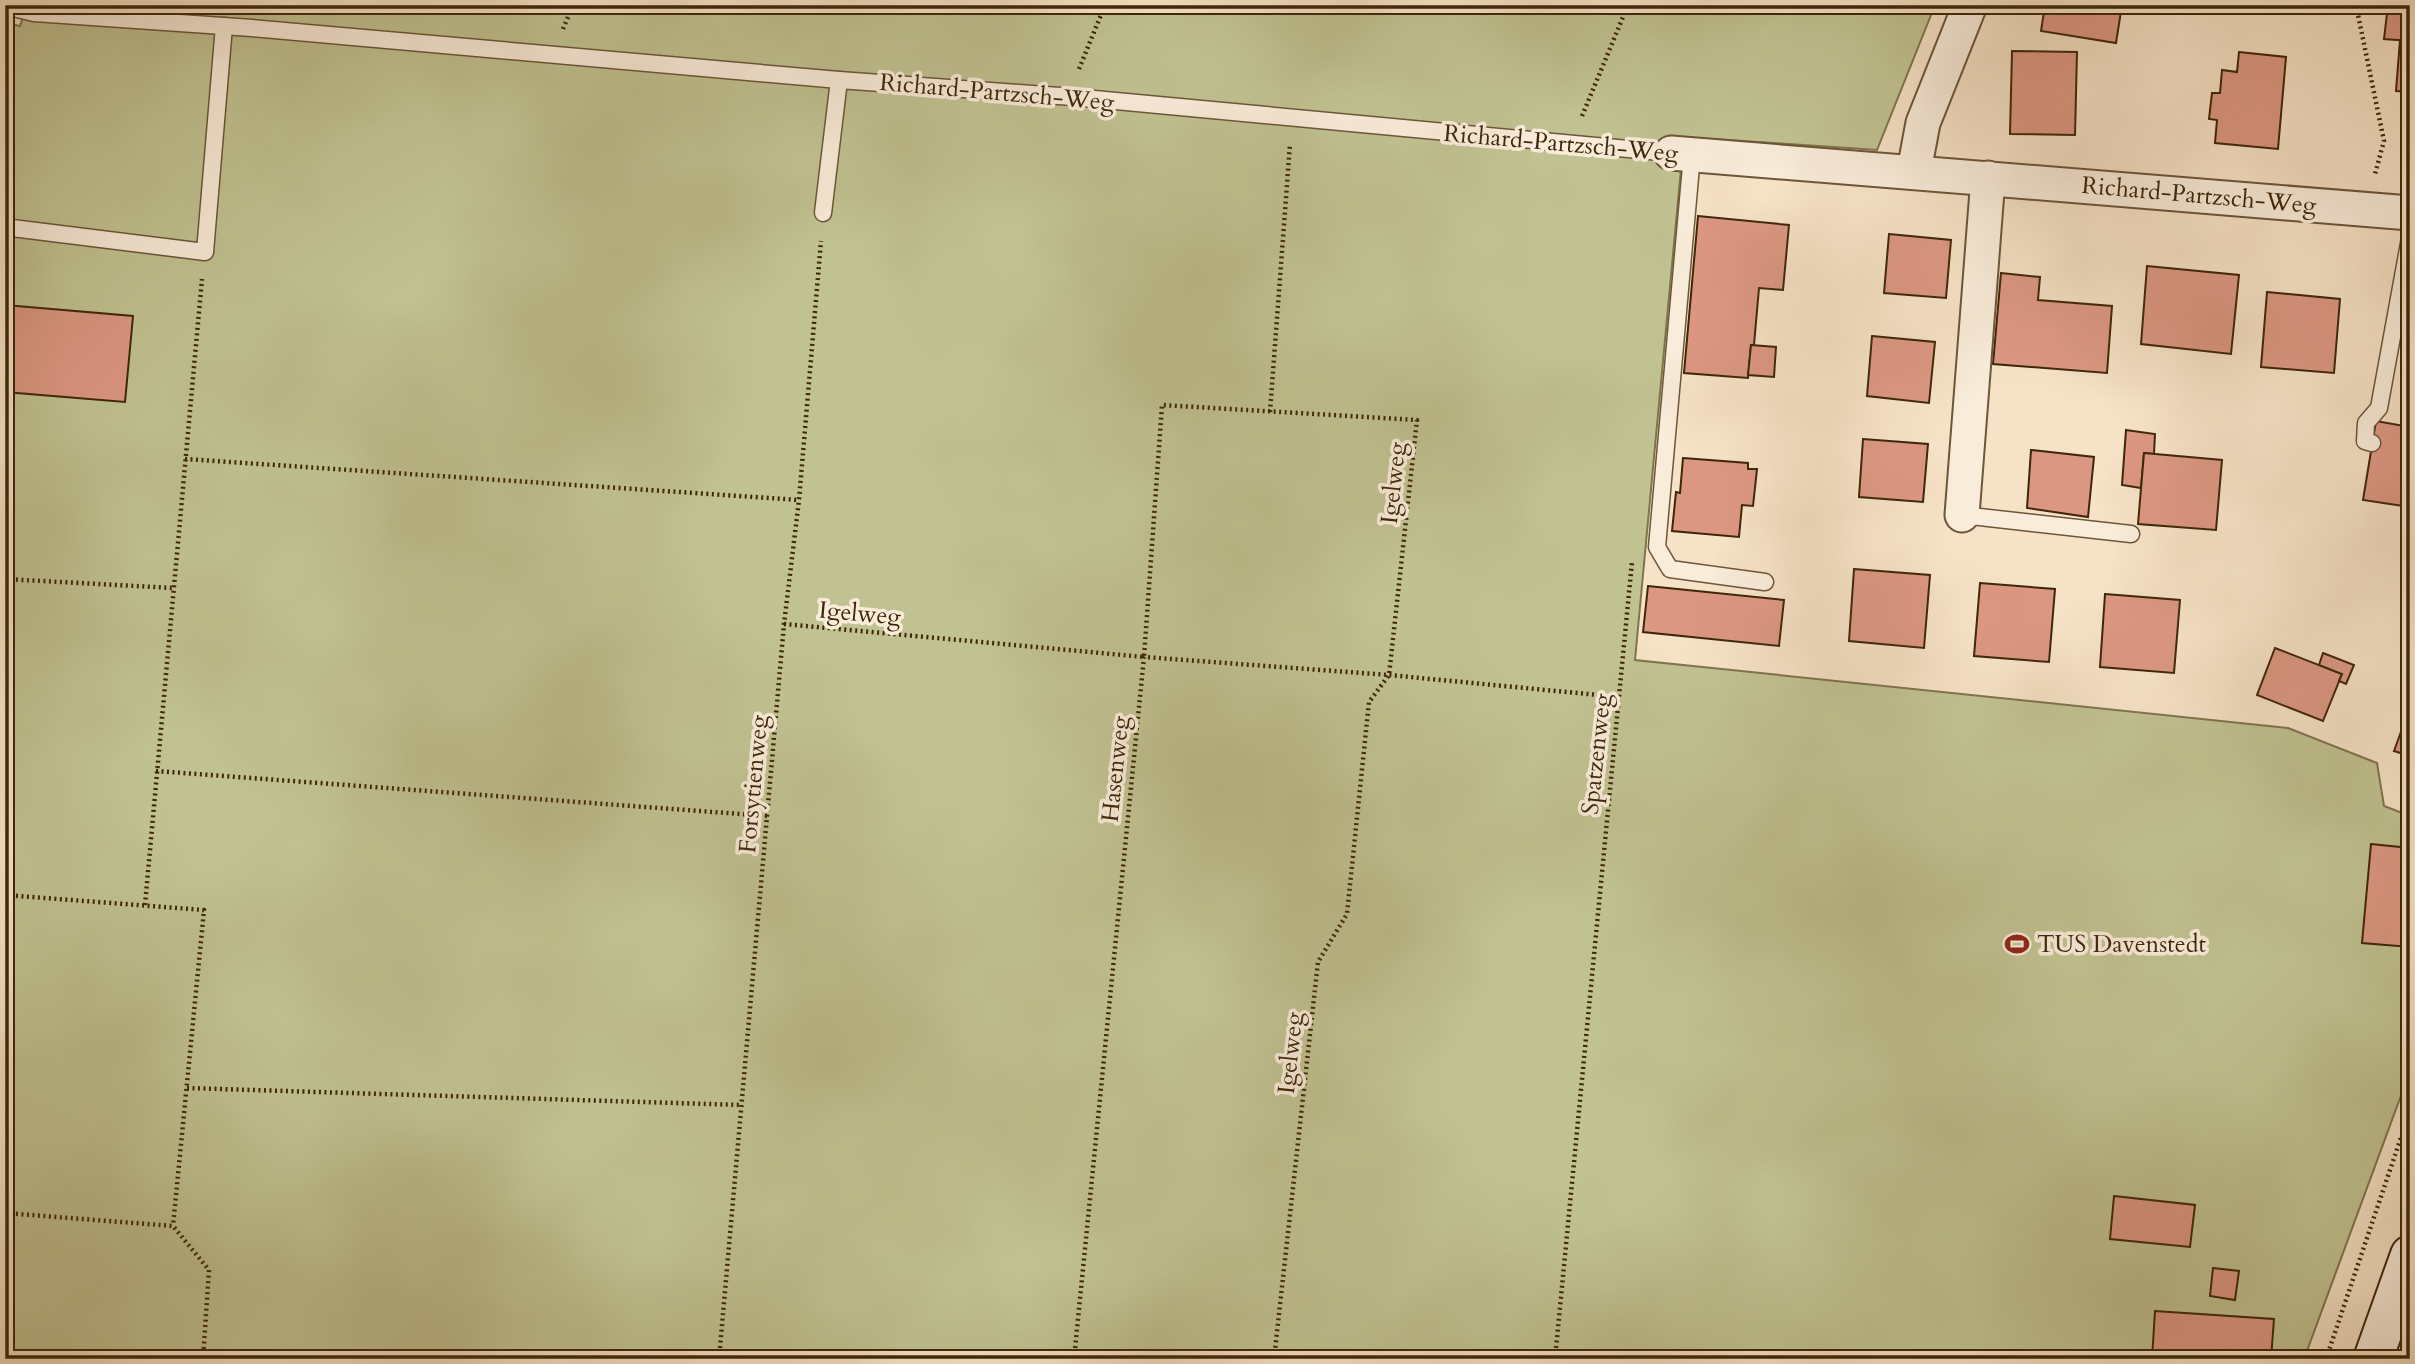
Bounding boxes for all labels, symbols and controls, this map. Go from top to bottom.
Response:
street label: Richard-Partzsch-Weg [878,66,1116,119]
street label: Richard-Partzsch-Weg [1442,117,1680,170]
street label: Richard-Partzsch-Weg [2080,169,2318,222]
street label: Igelweg [1373,440,1414,526]
street label: Igelweg [818,593,903,634]
street label: Spatzenweg [1574,691,1619,816]
street label: Forsytienweg [731,713,776,855]
street label: Hasenweg [1094,714,1138,824]
place label: TUS Davenstedt [2037,928,2206,961]
sports icon: TUS Davenstedt [2003,930,2031,958]
street label: Igelweg [1270,1010,1311,1096]

